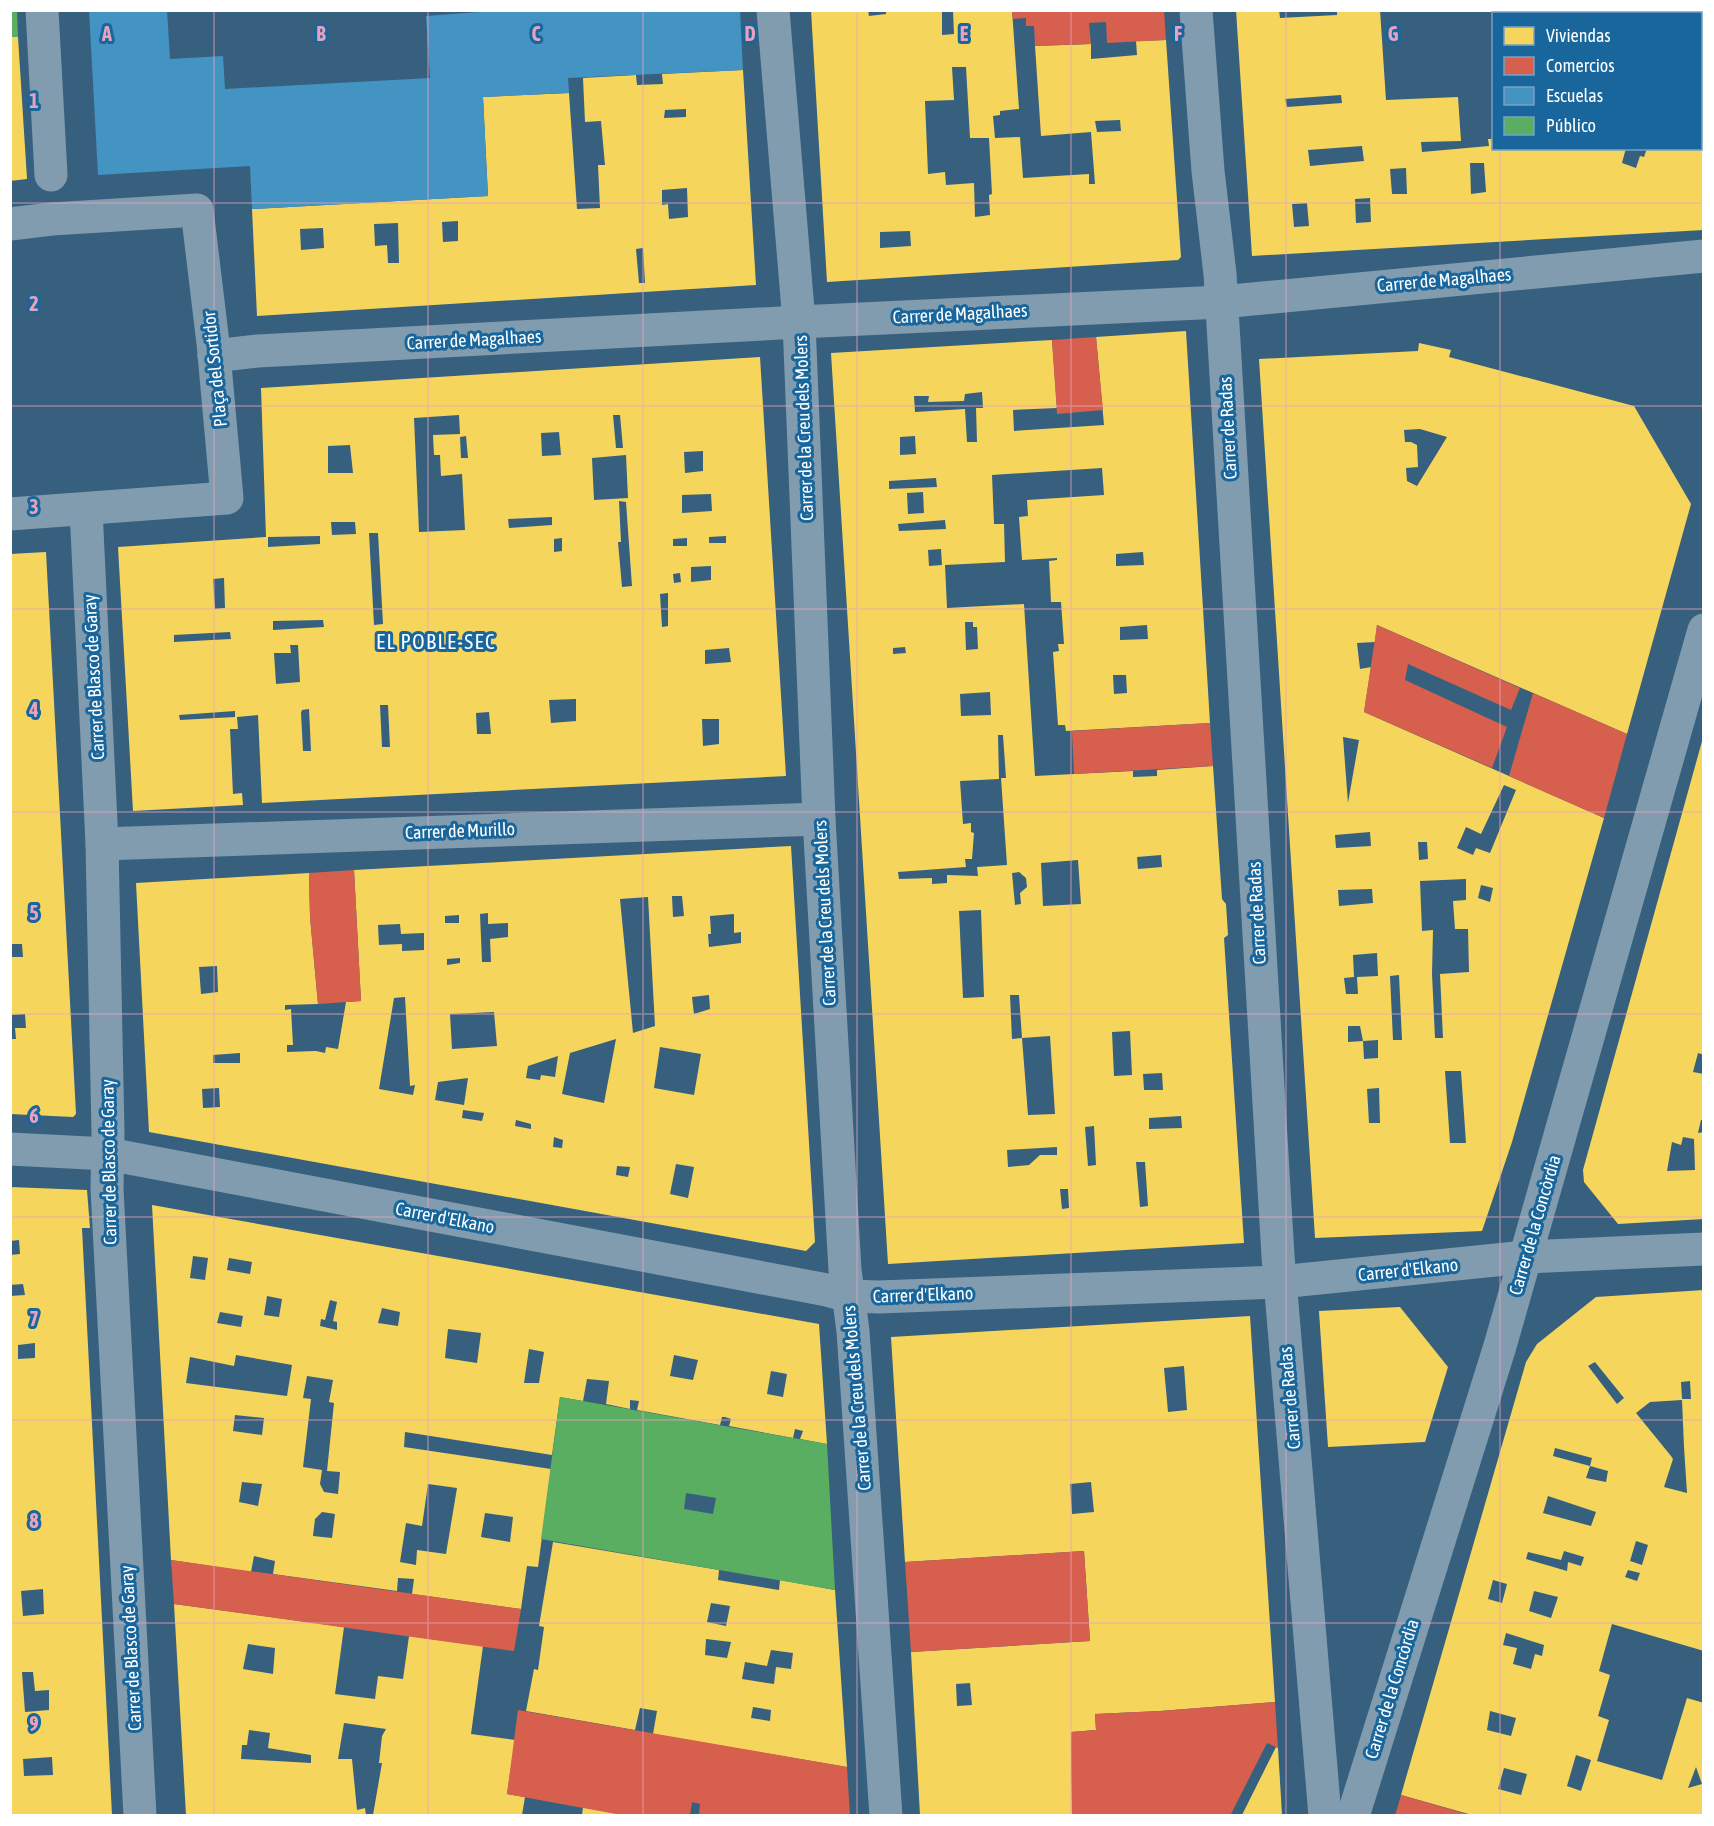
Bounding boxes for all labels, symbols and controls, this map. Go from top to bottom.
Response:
legend [1492,12,1702,150]
text: A [101,22,112,45]
text: B [316,22,326,45]
text: C [532,22,541,45]
text: D [744,22,756,45]
text: E [960,22,969,45]
text: F [1174,22,1182,45]
text: G [1388,22,1399,45]
text: Viviendas [1546,25,1611,46]
text: Comercios [1546,55,1615,76]
text: Escuelas [1546,85,1603,106]
text: 1 [29,89,39,112]
text: Público [1546,115,1596,136]
street label: Carrer de Magalhaes [1376,263,1512,296]
text: 2 [29,292,39,315]
street label: Carrer de Magalhaes [892,299,1028,328]
street label: Plaça del Sortidor [198,310,231,428]
street label: Carrer de Magalhaes [406,325,542,354]
street label: Carrer de la Creu dels Molers [790,335,817,521]
street label: Carrer de Radas [1214,376,1241,480]
text: 3 [29,495,39,518]
street label: Carrer de Blasco de Garay [79,594,108,760]
district label: EL POBLE-SEC [376,629,496,653]
text: 4 [28,698,39,721]
street label: Carrer de Murillo [405,818,515,843]
street label: Carrer de la Creu dels Molers [809,820,840,1006]
street label: Carrer de Radas [1243,861,1270,965]
text: 5 [29,901,39,924]
street label: Carrer de Blasco de Garay [97,1079,120,1245]
text: 6 [29,1104,39,1127]
street label: Carrer de la Concòrdia [1505,1152,1565,1297]
street label: Carrer d'Elkano [394,1198,496,1237]
street label: Carrer d'Elkano [1357,1254,1459,1285]
street label: Carrer d'Elkano [872,1282,974,1307]
street label: Carrer de la Creu dels Molers [838,1305,875,1492]
text: 7 [29,1307,39,1330]
street label: Carrer de Radas [1275,1346,1304,1450]
text: 8 [29,1509,39,1532]
street label: Carrer de Blasco de Garay [116,1565,145,1731]
street label: Carrer de la Concòrdia [1360,1617,1423,1761]
text: 9 [29,1712,39,1735]

